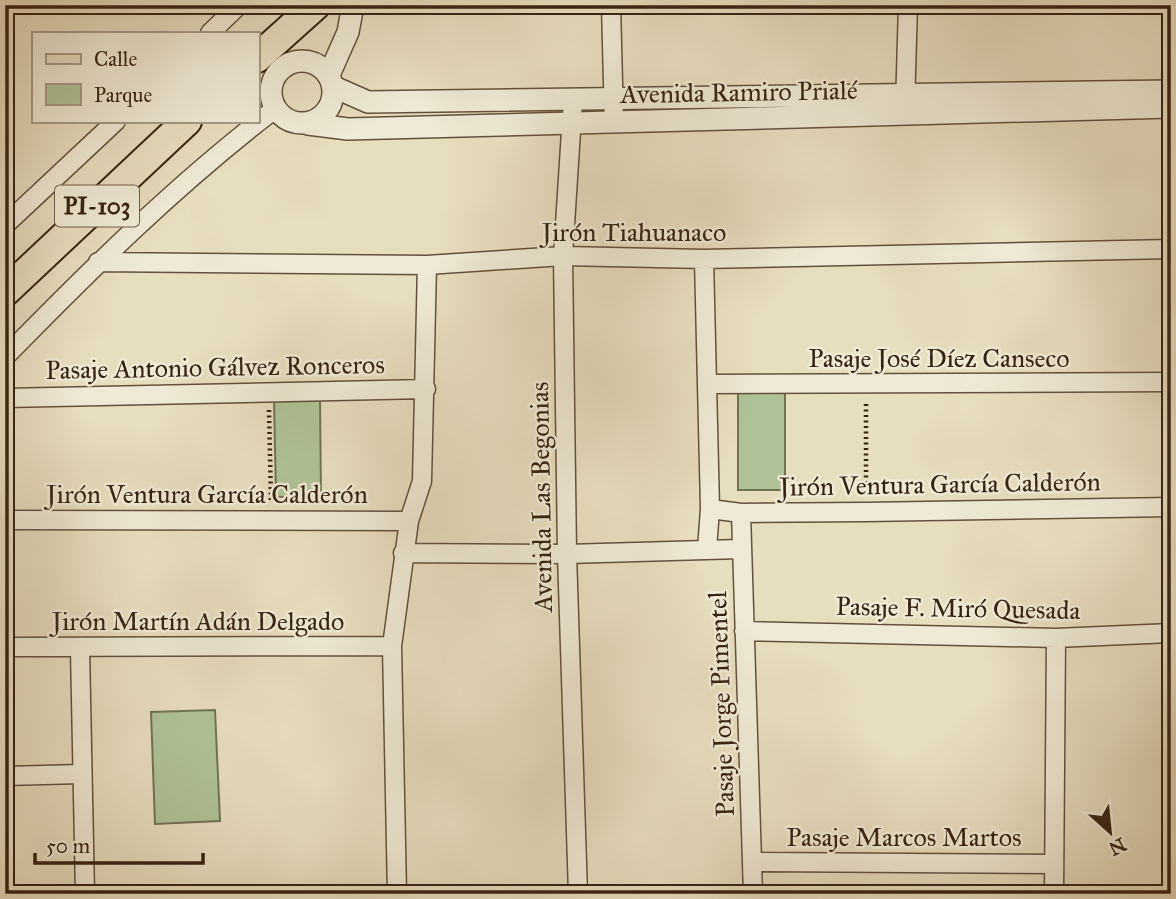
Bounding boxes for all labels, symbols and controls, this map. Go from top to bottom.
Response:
legend [32,32,259,122]
text: Calle [94,46,137,72]
street label: Avenida Ramiro Prialé [619,74,858,110]
text: Parque [94,82,153,108]
road number: PI-103 [55,186,139,226]
street label: Jirón Tiahuanaco [539,216,726,248]
street label: Pasaje José Díez Canseco [808,342,1070,374]
street label: Pasaje Antonio Gálvez Ronceros [45,348,385,386]
street label: Avenida Las Begonias [523,381,559,614]
street label: Jirón Ventura García Calderón [776,465,1101,503]
street label: Jirón Ventura García Calderón [43,478,368,510]
street label: Pasaje F. Miró Quesada [835,590,1081,626]
street label: Pasaje Jorge Pimentel [701,591,741,817]
street label: Jirón Martín Adán Delgado [49,605,344,637]
north arrow [1074,797,1144,867]
street label: Pasaje Marcos Martos [787,821,1021,853]
scale bar [35,822,203,866]
text: 50 m [46,833,91,859]
text: N [1105,833,1130,861]

